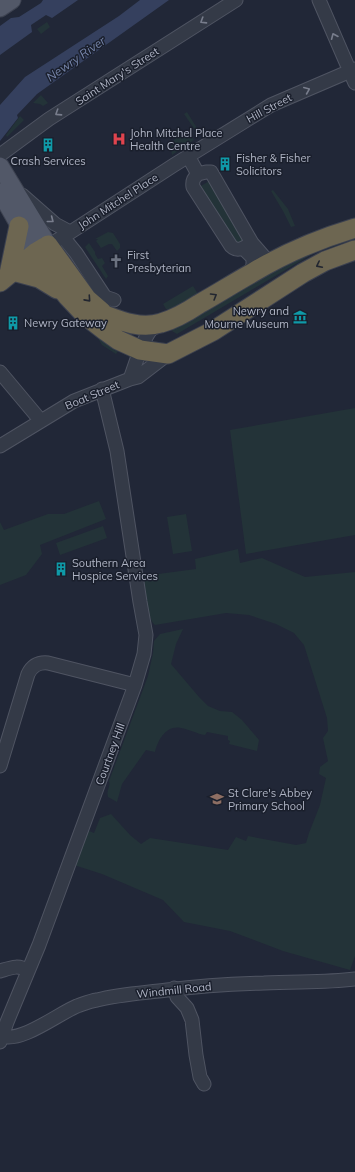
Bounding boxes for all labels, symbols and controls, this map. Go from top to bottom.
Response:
one-way arrow [200,16,207,23]
water label: Newry River [43,32,109,84]
one-way arrow [331,32,339,40]
street label: Saint Mary's Street [73,44,161,108]
one-way arrow [303,86,310,94]
street label: Hill Street [244,90,294,126]
one-way arrow [55,108,62,116]
place label: John Mitchel Place Health Centre [130,126,223,153]
hospital icon: John Mitchel Place Health Centre [111,131,127,147]
building icon: Crash Services [40,137,56,153]
place label: Fisher & Fisher Solicitors [236,151,310,178]
place label: Crash Services [10,154,86,168]
building icon: Fisher & Fisher Solicitors [217,156,233,172]
street label: John Mitchel Place [75,170,161,232]
one-way arrow [46,216,54,223]
place label: First Presbyterian [127,248,191,275]
church icon: First Presbyterian [108,253,124,269]
one-way arrow [316,260,323,267]
one-way arrow [210,293,217,300]
one-way arrow [83,294,91,302]
place label: Newry and Mourne Museum [204,304,289,331]
museum icon: Newry and Mourne Museum [292,309,308,325]
building icon: Newry Gateway [5,315,21,331]
place label: Newry Gateway [24,316,107,330]
street label: Boat Street [63,377,121,413]
place label: Southern Area Hospice Services [72,556,158,583]
building icon: Southern Area Hospice Services [53,561,69,577]
street label: Courtney Hill [92,721,128,787]
place label: St Clare's Abbey Primary School [228,786,312,813]
school or university icon: St Clare's Abbey Primary School [209,791,225,807]
street label: Windmill Road [136,979,212,1001]

